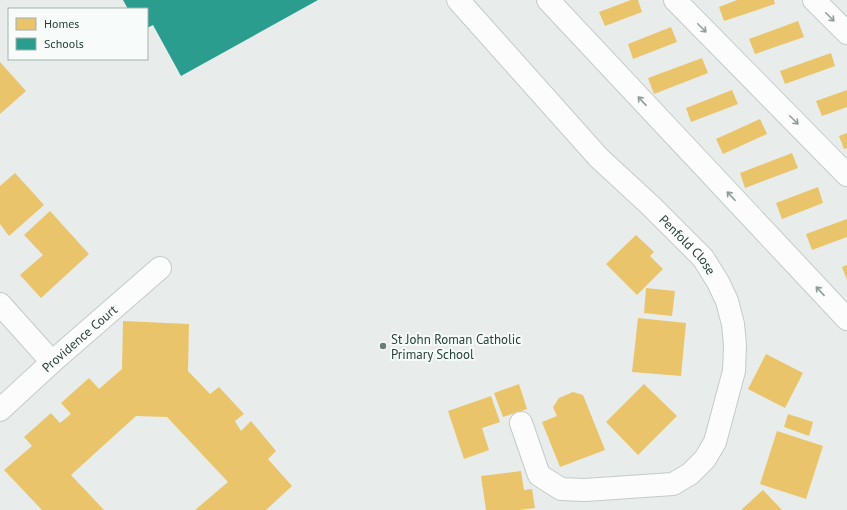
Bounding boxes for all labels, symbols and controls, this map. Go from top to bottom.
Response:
legend [8,8,148,60]
one-way arrow [826,12,835,22]
text: Homes [44,16,79,31]
one-way arrow [697,23,707,33]
text: Schools [44,36,84,51]
one-way arrow [638,96,647,106]
one-way arrow [789,115,798,125]
one-way arrow [727,191,736,201]
street label: Penfold Close [656,211,719,278]
one-way arrow [816,285,825,296]
street label: Providence Court [39,301,121,376]
place label: St John Roman Catholic Primary School [391,331,521,363]
marker: St John Roman Catholic Primary School [378,341,388,351]

